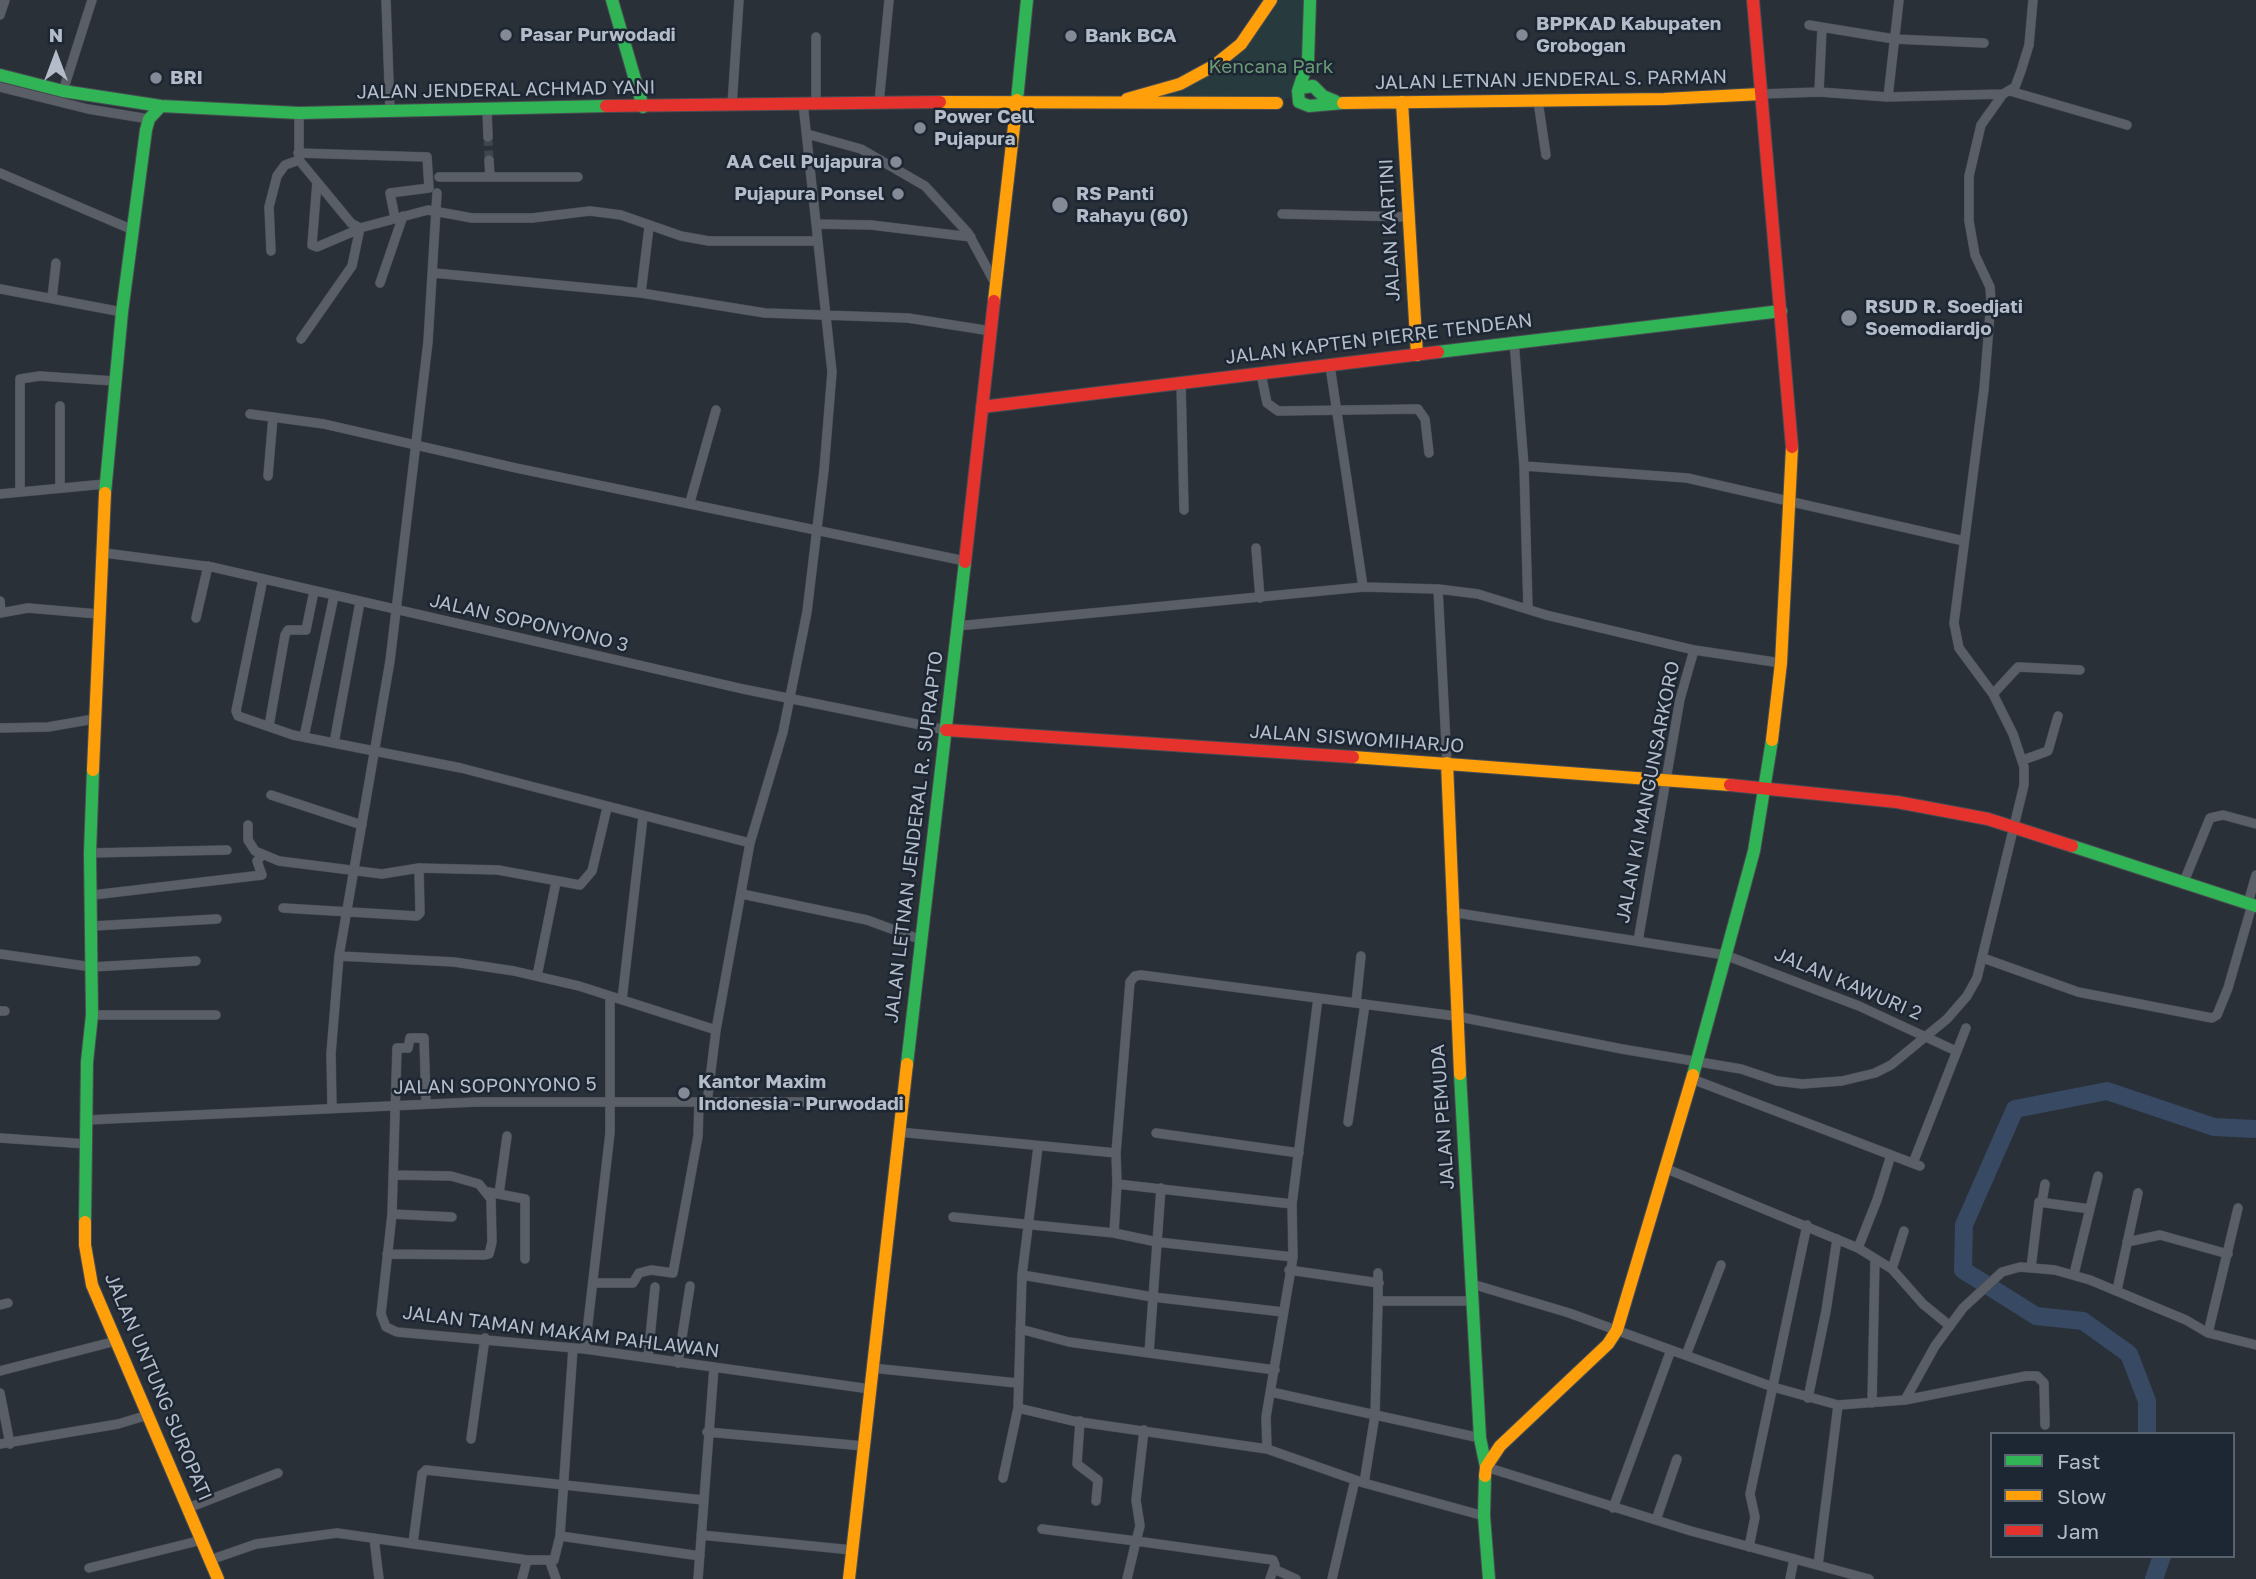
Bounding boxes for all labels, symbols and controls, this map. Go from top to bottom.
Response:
place label: BPPKAD Kabupaten Grobogan [1536,13,1721,57]
north arrow [21,21,91,91]
text: N [49,23,63,46]
place label: Pasar Purwodadi [520,24,676,46]
place label: Bank BCA [1085,25,1177,47]
marker: Pasar Purwodadi [498,27,514,43]
marker: BPPKAD Kabupaten Grobogan [1514,27,1530,43]
marker: Bank BCA [1063,28,1079,44]
park label: Kencana Park [1209,56,1333,78]
street label: JALAN LETNAN JENDERAL S. PARMAN [1375,66,1727,94]
place label: BRI [170,67,203,89]
marker: BRI [148,70,164,86]
street label: JALAN JENDERAL ACHMAD YANI [356,76,656,104]
place label: Power Cell Pujapura [934,106,1034,150]
marker: Power Cell Pujapura [912,120,928,136]
place label: AA Cell Pujapura [726,151,882,173]
marker: AA Cell Pujapura [888,154,904,170]
street label: JALAN KARTINI [1375,158,1405,302]
place label: Pujapura Ponsel [734,183,884,205]
place label: RS Panti Rahayu (60) [1076,183,1188,227]
marker: Pujapura Ponsel [890,186,906,202]
marker: RS Panti Rahayu (60) [1050,195,1070,215]
place label: RSUD R. Soedjati Soemodiardjo [1865,296,2023,340]
marker: RSUD R. Soedjati Soemodiardjo [1839,308,1859,328]
street label: JALAN KAPTEN PIERRE TENDEAN [1224,309,1534,369]
street label: JALAN SOPONYONO 3 [427,589,631,657]
street label: JALAN LETNAN JENDERAL R. SUPRAPTO [880,650,948,1024]
street label: JALAN KI MANGUNSARKORO [1611,659,1685,925]
street label: JALAN SISWOMIHARJO [1249,720,1465,758]
street label: JALAN KAWURI 2 [1771,943,1925,1025]
street label: JALAN PEMUDA [1427,1043,1459,1191]
place label: Kantor Maxim Indonesia - Purwodadi [698,1071,904,1115]
street label: JALAN SOPONYONO 5 [393,1073,597,1099]
marker: Kantor Maxim Indonesia - Purwodadi [676,1085,692,1101]
street label: JALAN UNTUNG SUROPATI [100,1270,216,1504]
street label: JALAN TAMAN MAKAM PAHLAWAN [401,1301,721,1363]
legend [1990,1432,2235,1558]
text: Fast [2057,1448,2100,1474]
text: Slow [2057,1483,2106,1509]
text: Jam [2057,1518,2099,1544]

